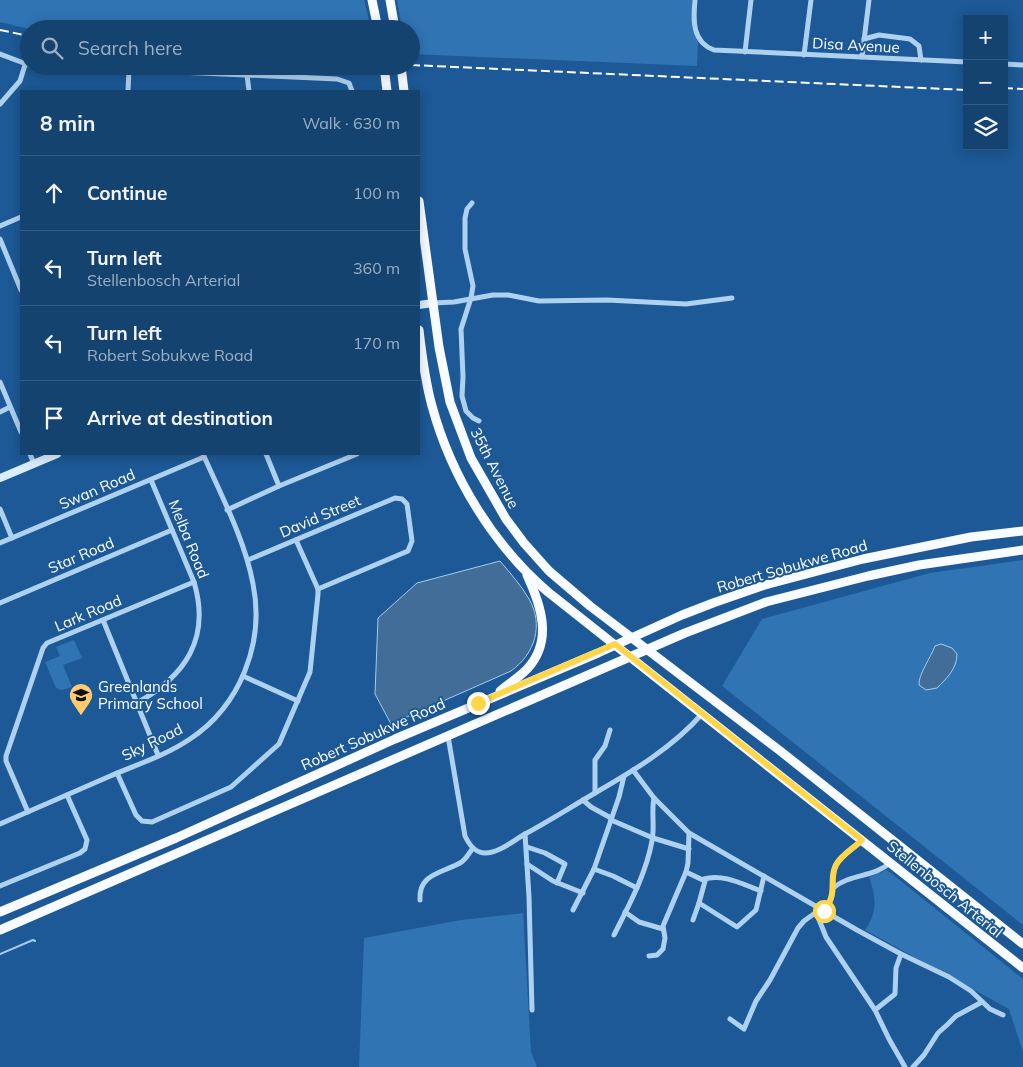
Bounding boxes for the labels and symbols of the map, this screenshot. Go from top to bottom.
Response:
street label: Disa Avenue [812,33,900,57]
street label: 35th Avenue [467,424,523,512]
street label: Swan Road [56,465,138,513]
street label: David Street [277,490,363,542]
street label: Melba Road [165,497,213,581]
street label: Star Road [45,533,117,577]
street label: Robert Sobukwe Road [715,535,869,597]
street label: Lark Road [52,590,124,636]
place label: Greenlands Primary School [98,677,203,713]
school or university icon: Greenlands Primary School [68,682,94,716]
route end [467,692,490,715]
street label: Robert Sobukwe Road [298,694,448,774]
street label: Sky Road [118,719,186,765]
street label: Stellenbosch Arterial [883,836,1007,942]
route start [813,900,836,923]

